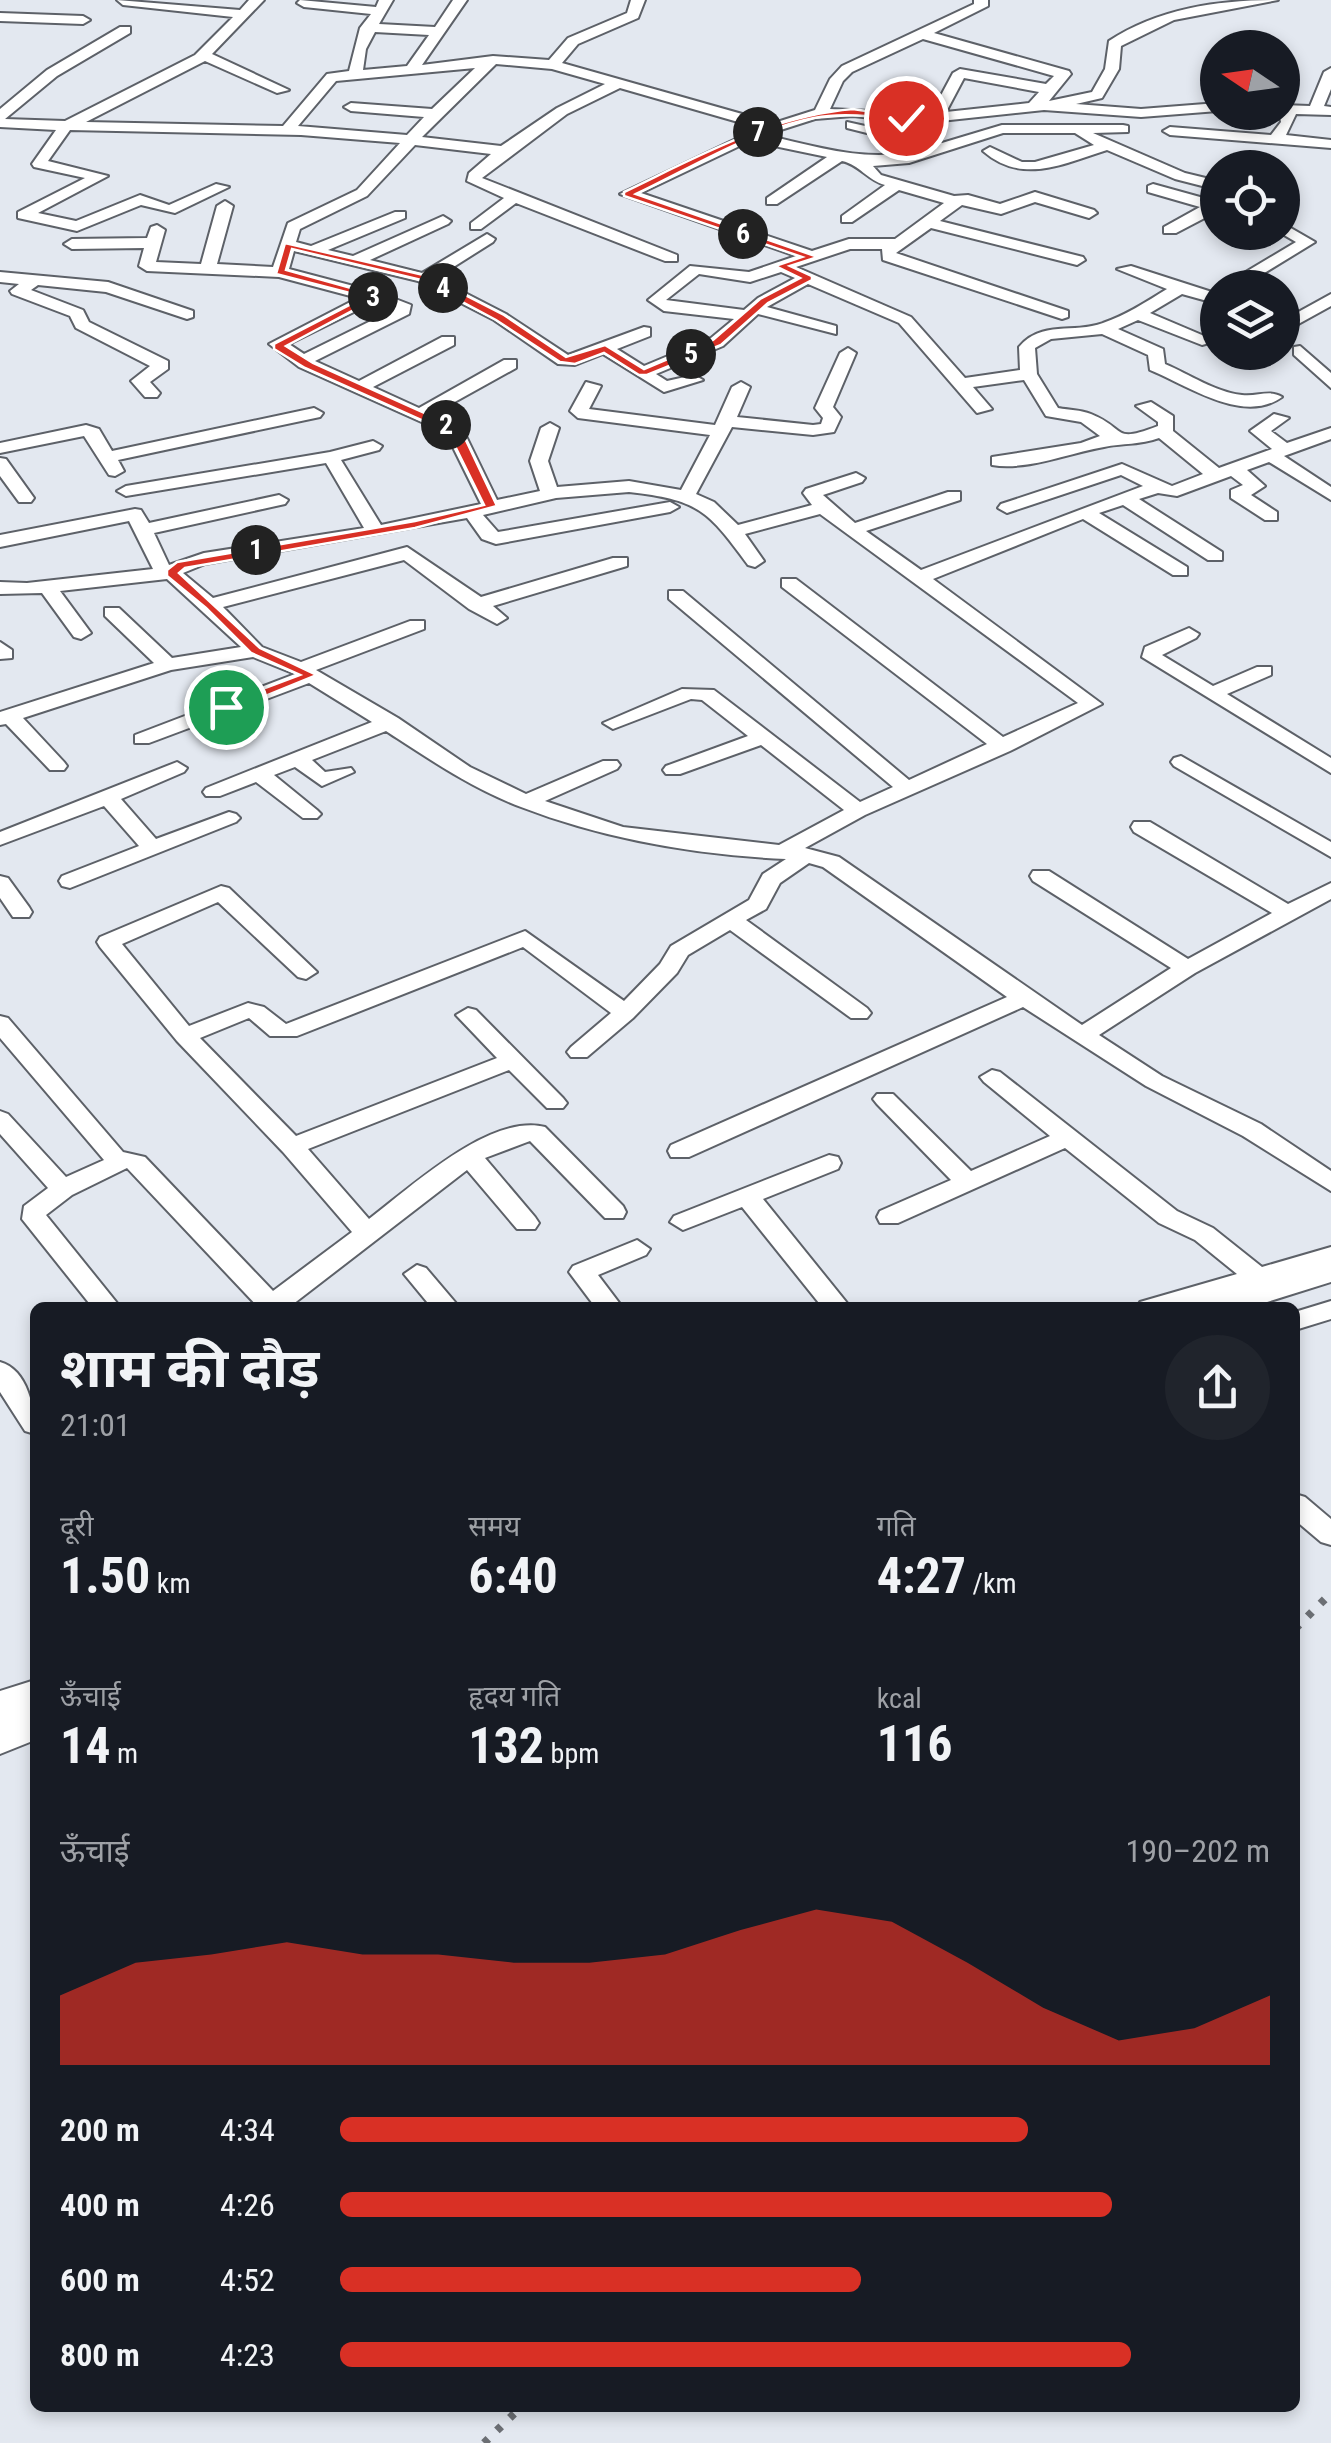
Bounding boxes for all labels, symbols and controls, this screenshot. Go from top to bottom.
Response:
north arrow [1200,30,1300,130]
map controls [1200,30,1300,370]
pin [864,76,949,161]
icon: check [879,91,934,146]
pin: 7 [733,107,783,157]
text: 7 [751,115,765,148]
button: locate [1200,150,1300,250]
pin: 6 [718,209,768,259]
text: 6 [736,217,750,250]
pin: 4 [418,263,468,313]
button: layers [1200,270,1300,370]
text: 4 [436,271,450,304]
pin: 3 [348,272,398,322]
text: 3 [366,280,380,313]
pin: 5 [666,329,716,379]
text: 5 [684,337,698,370]
pin: 2 [421,400,471,450]
text: 2 [439,408,453,441]
pin: 1 [231,525,281,575]
text: 1 [249,533,263,566]
pin [184,665,269,750]
icon: arrive [199,680,254,735]
button: share [1165,1335,1270,1440]
text: शाम की दौड़ [60,1336,319,1400]
text: 21:01 [60,1406,131,1444]
text: दूरी [60,1510,94,1543]
text: समय [468,1510,520,1543]
text: गति [877,1510,916,1543]
text: 1.50 [60,1547,150,1605]
text: 6:40 [468,1547,558,1605]
text: 4:27 [877,1547,966,1605]
text: km [150,1567,190,1600]
text: /km [966,1567,1017,1600]
text: ऊँचाई [60,1680,121,1713]
text: हृदय गति [468,1680,560,1713]
text: kcal [877,1682,922,1715]
text: 116 [877,1715,952,1773]
text: 14 [60,1717,111,1775]
text: 132 [468,1717,544,1775]
text: m [111,1737,138,1770]
text: bpm [544,1737,599,1770]
text: ऊँचाई [60,1832,129,1870]
text: 190–202 m [1125,1832,1270,1870]
text: 200 m [60,2111,140,2149]
text: 4:34 [220,2111,275,2149]
text: 400 m [60,2186,140,2224]
text: 4:26 [220,2186,275,2224]
text: 600 m [60,2261,140,2299]
text: 4:52 [220,2261,275,2299]
text: 800 m [60,2336,140,2374]
text: 4:23 [220,2336,275,2374]

